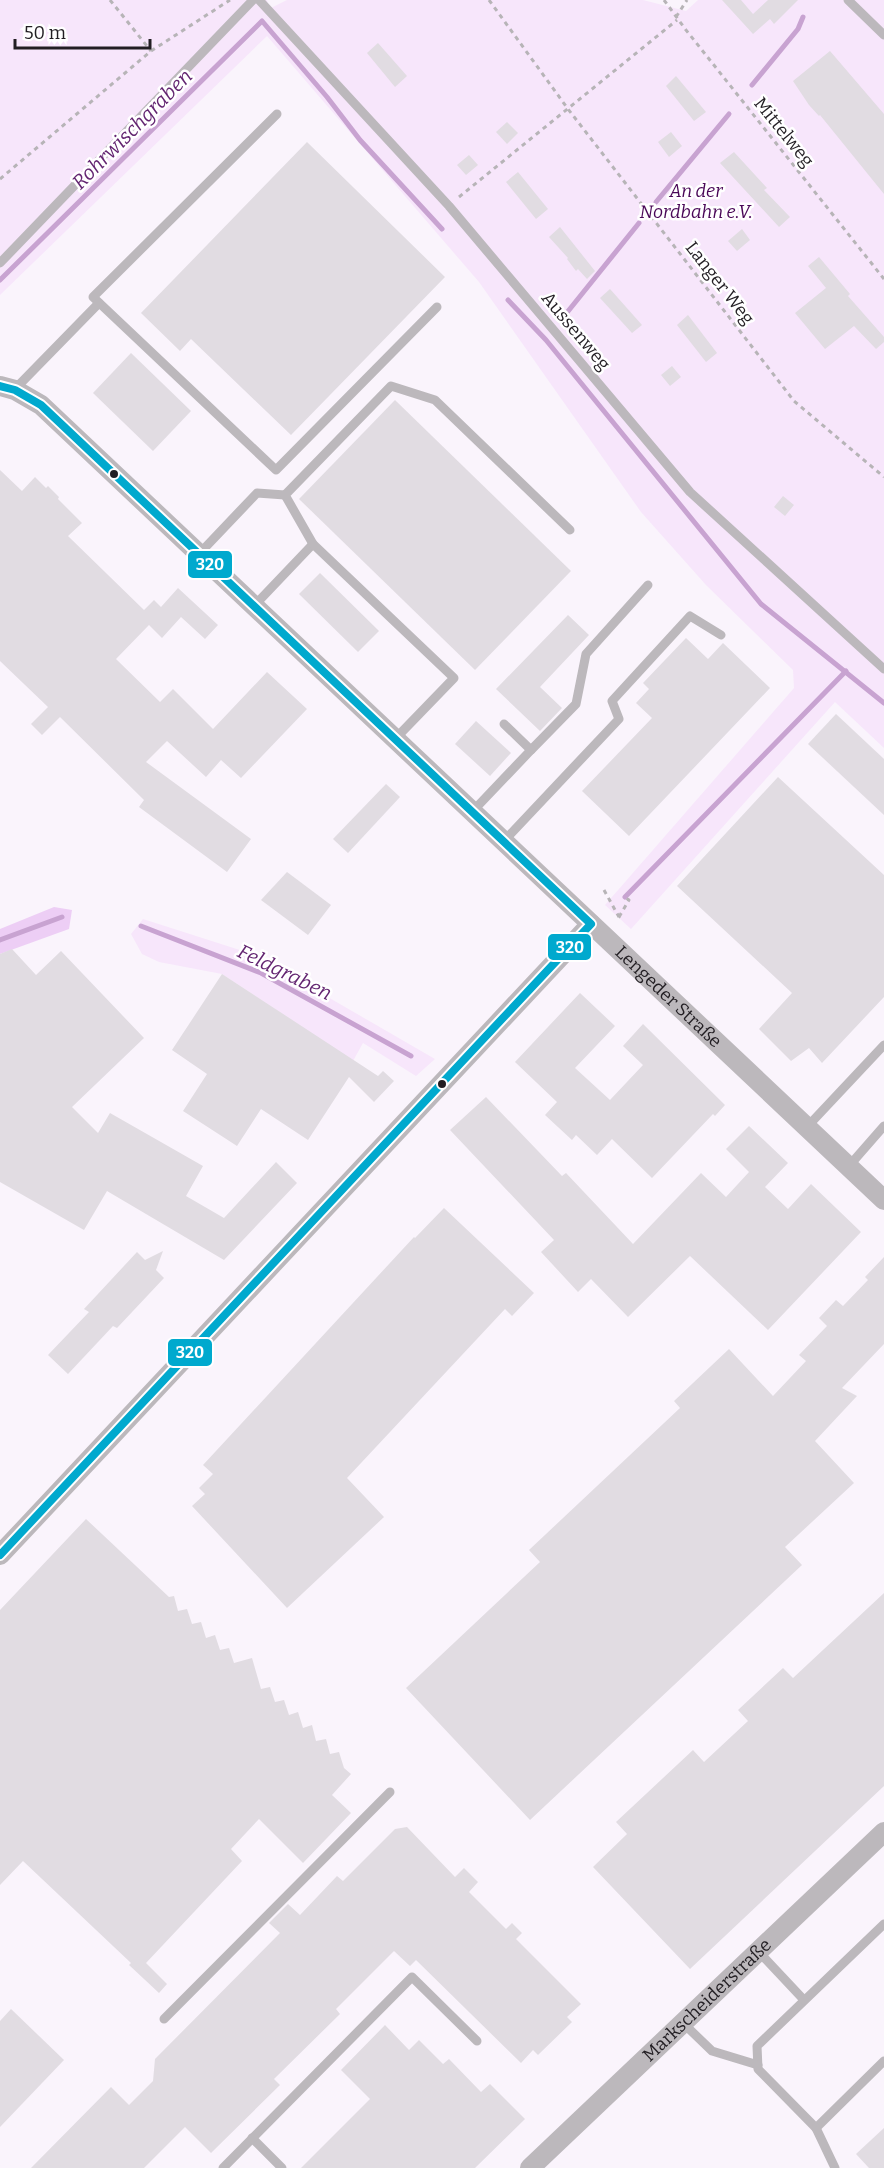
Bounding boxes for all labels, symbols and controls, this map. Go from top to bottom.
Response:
scale bar [15,12,150,50]
text: 50 m [24,22,66,44]
water label: Rohrwischgraben [67,64,197,194]
street label: Mittelweg [749,93,819,171]
park label: An der Nordbahn e.V. [639,180,753,223]
street label: Langer Weg [681,237,759,329]
street label: Aussenweg [537,287,615,375]
unlabelled marker [108,468,120,480]
line badge: 320 [187,550,233,579]
text: 320 [196,555,224,574]
line badge: 320 [547,933,592,961]
text: 320 [556,938,584,957]
water label: Feldgraben [234,939,336,1005]
street label: Lengeder Straße [611,941,726,1052]
unlabelled marker [436,1078,448,1090]
line badge: 320 [167,1338,213,1367]
text: 320 [176,1343,204,1362]
street label: Markscheiderstraße [638,1934,776,2066]

